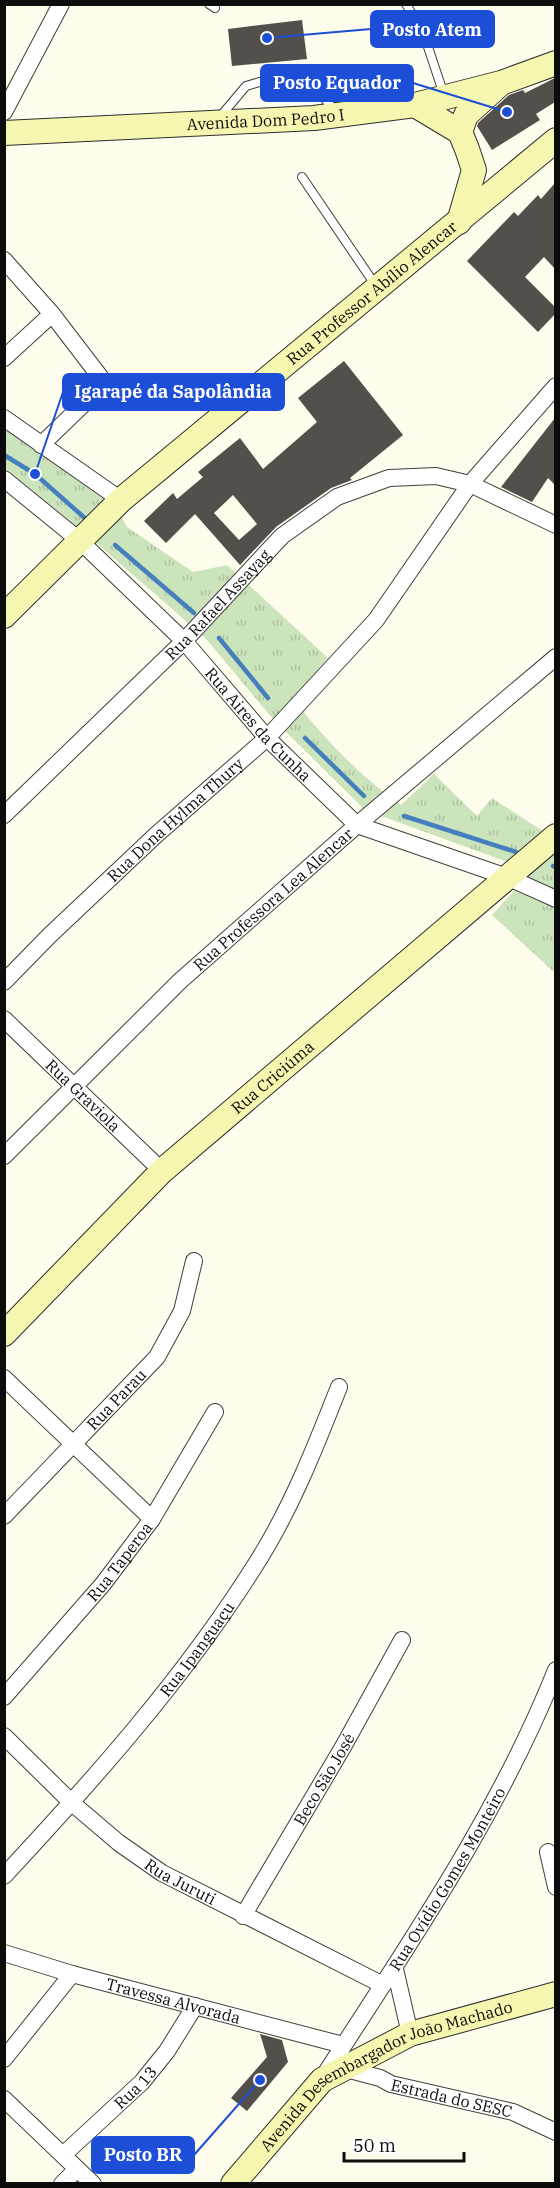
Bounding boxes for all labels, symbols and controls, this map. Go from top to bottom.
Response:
callout: Posto Atem [371,11,494,47]
text: Posto Atem [382,18,482,41]
callout: Posto Equador [261,65,413,101]
text: Posto Equador [273,71,401,94]
street label: Avenida Dom Pedro I [186,104,346,134]
street label: Rua Professor Abílio Alencar [282,216,461,369]
callout: Igarapé da Sapolândia [63,374,284,410]
text: Igarapé da Sapolândia [74,380,272,403]
street label: Rua Rafael Assayag [161,545,275,664]
street label: Rua Aires da Cunha [201,663,316,786]
street label: Rua Dona Hylma Thury [103,753,248,886]
street label: Rua Professora Lea Alencar [189,823,357,975]
street label: Rua Criciúma [227,1036,318,1118]
street label: Rua Graviola [42,1055,125,1136]
street label: Rua Parau [82,1364,150,1434]
street label: Rua Taperoa [82,1518,157,1606]
street label: Rua Ipanguaçu [155,1598,238,1701]
street label: Beco São José [289,1730,359,1829]
street label: Rua Ovídio Gomes Monteiro [385,1784,510,1975]
street label: Rua Juruti [141,1854,220,1909]
street label: Travessa Alvorada [104,1973,243,2028]
street label: Avenida Desembargador João Machado [255,1996,514,2155]
street label: Rua 13 [110,2062,161,2113]
street label: Estrada do SESC [389,2074,514,2122]
scale bar [344,2125,464,2163]
text: 50 m [353,2134,396,2157]
callout: Posto BR [92,2137,194,2173]
text: Posto BR [104,2143,182,2166]

